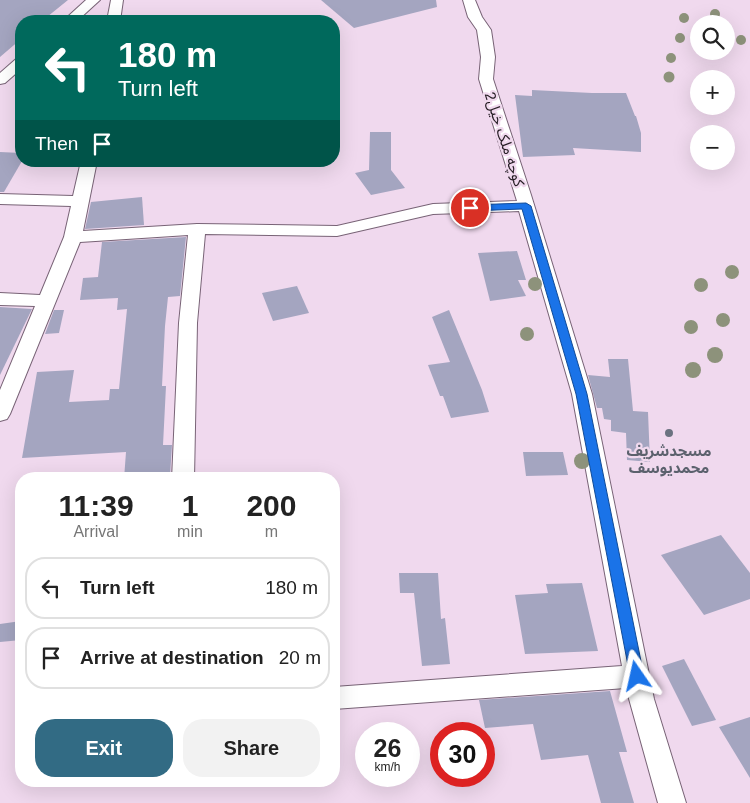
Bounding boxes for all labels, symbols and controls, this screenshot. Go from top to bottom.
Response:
map controls [690,15,735,170]
button: search [690,15,735,60]
icon: left [35,35,100,100]
text: 180 m [118,35,217,74]
button: + [690,70,735,115]
text: Turn left [118,76,198,101]
street label: کوچه ملک خیل2 [480,90,529,190]
button: − [690,125,735,170]
icon: arrive [88,130,116,158]
text: Then [35,133,78,154]
pin [449,187,491,229]
icon: arrive [456,194,484,222]
marker: مسجدشریف محمدیوسف [663,427,675,439]
place label: مسجدشریف محمدیوسف [626,442,712,477]
text: 11:39 [59,489,134,522]
text: 1 [182,489,198,522]
text: 200 [246,489,296,522]
text: Arrival [73,523,119,540]
text: min [177,523,203,540]
text: m [265,523,278,540]
icon: left [37,574,65,602]
text: Turn left [80,577,155,598]
text: 180 m [265,577,318,598]
icon: arrive [37,644,65,672]
text: Arrive at destination [80,647,264,668]
text: 20 m [279,647,321,668]
position arrow [610,649,662,701]
button: Exit [35,719,173,777]
button: Share [183,719,320,777]
speed limit sign: 30 [430,722,495,787]
text: 26 [374,734,401,762]
text: km/h [374,760,401,774]

